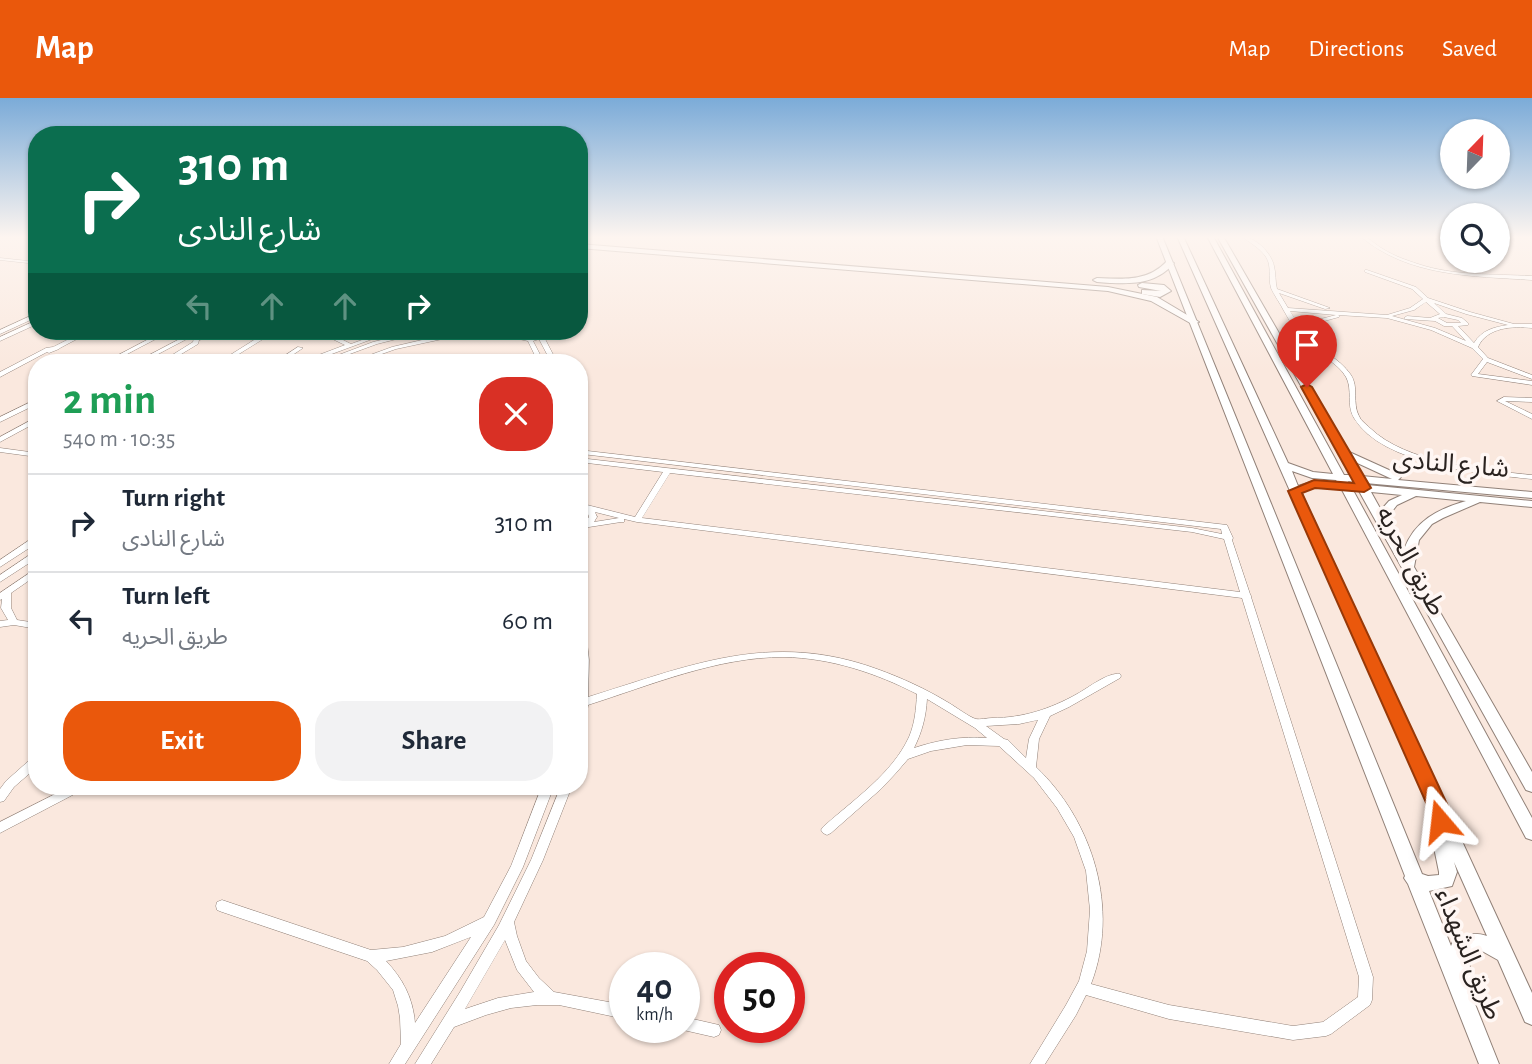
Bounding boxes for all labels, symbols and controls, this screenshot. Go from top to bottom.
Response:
text: Map [35,32,94,65]
text: Map [1228,37,1270,61]
text: Directions [1308,37,1404,61]
text: Saved [1442,37,1497,61]
north arrow [1440,119,1510,189]
map controls [1440,119,1510,273]
text: 310 m [178,141,289,190]
icon: right [63,154,154,245]
button: search [1440,203,1510,273]
text: شارع النادى [178,214,321,246]
icon: left [180,287,218,325]
icon: ahead [253,287,291,325]
icon: ahead [326,287,364,325]
icon: right [399,287,437,325]
pin [1277,315,1337,387]
icon: arrive [1288,326,1326,364]
button: close [479,377,553,451]
text: 2 min [63,379,156,421]
text: 540 m · 10:35 [63,428,175,451]
street label: شارع النادى [1391,446,1510,487]
text: Turn right [122,485,225,511]
street label: طريق الحريه [1370,502,1451,621]
icon: right [63,504,101,542]
text: 310 m [495,510,553,536]
text: شارع النادى [122,528,225,551]
text: Turn left [122,583,210,609]
icon: left [63,602,101,640]
text: 60 m [502,608,553,634]
text: طريق الحريه [122,626,228,649]
button: Exit [63,701,301,781]
button: Share [315,701,553,781]
position arrow [1403,784,1477,858]
street label: طريق الشهداء [1429,885,1507,1024]
speed limit sign: 50 [714,952,805,1043]
text: 40 [637,971,672,1006]
text: km/h [636,1006,673,1024]

